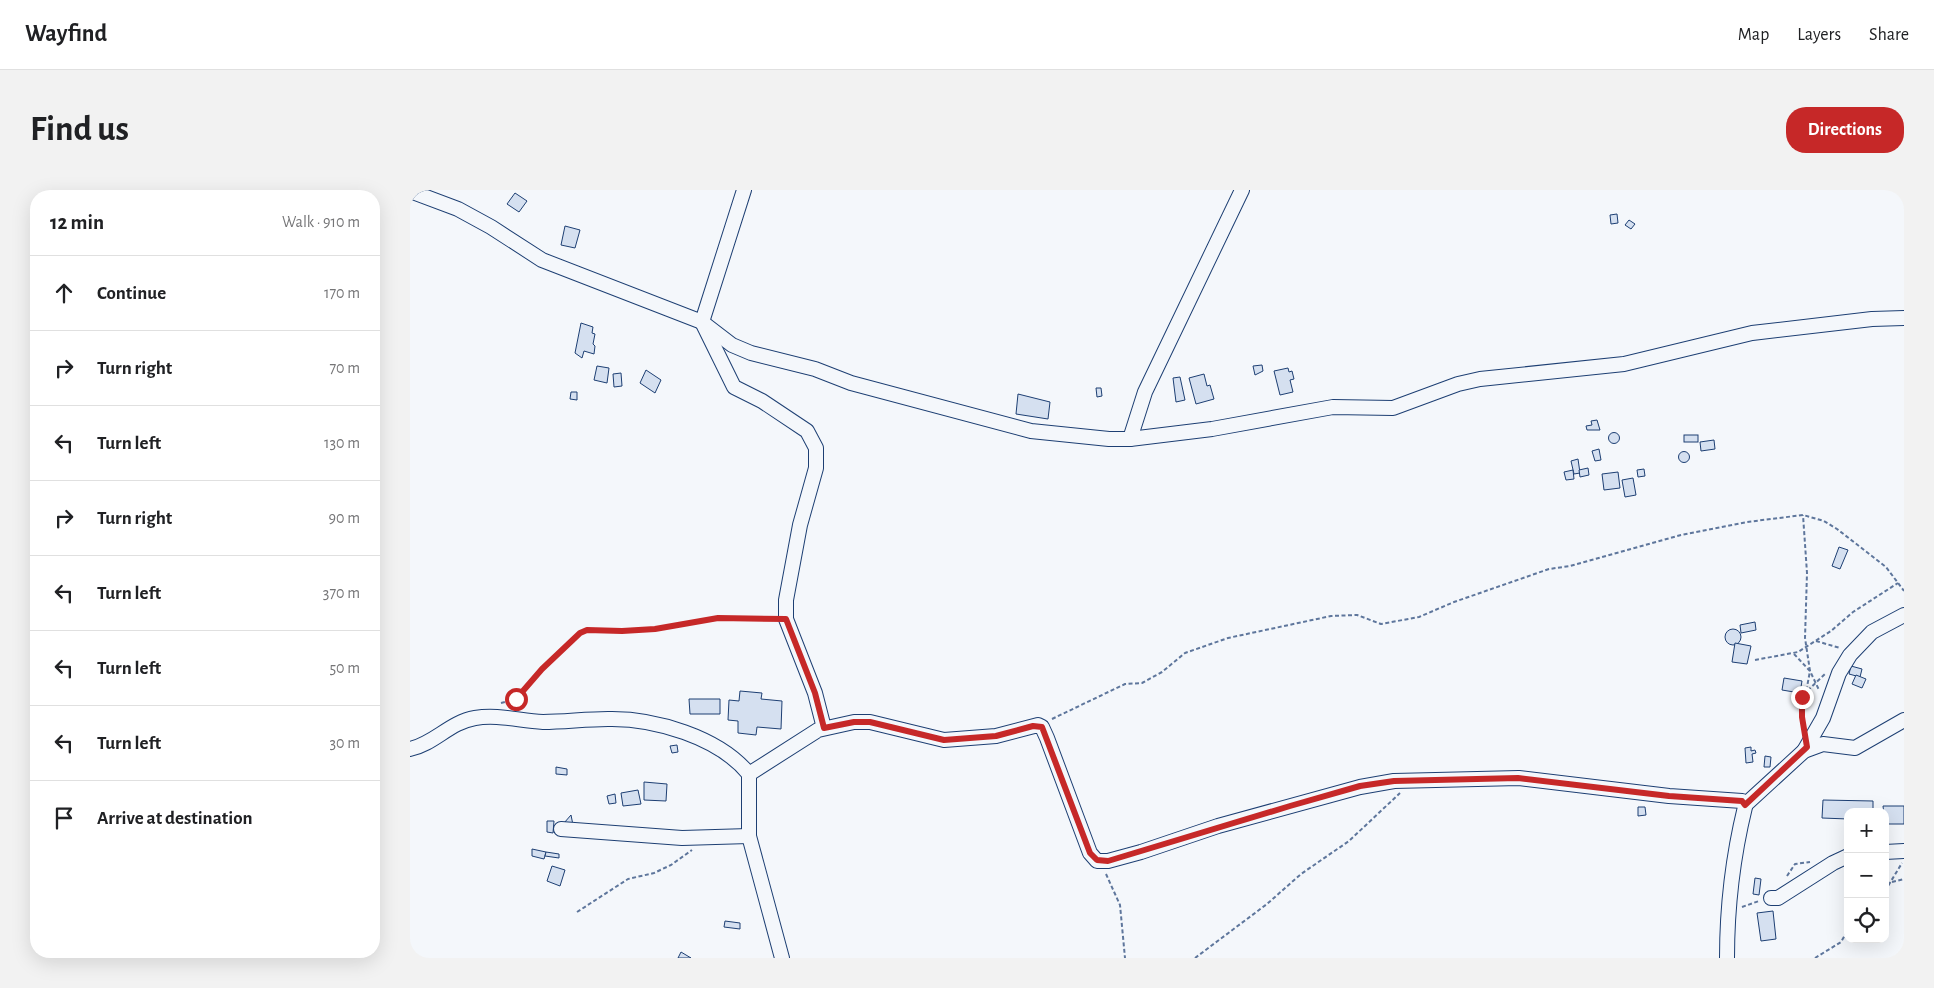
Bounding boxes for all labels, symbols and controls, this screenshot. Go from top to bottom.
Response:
text: Wayfind [25,22,107,46]
text: Map [1738,26,1769,44]
text: Layers [1797,26,1841,44]
text: Share [1869,26,1909,44]
button: Directions [1786,107,1904,153]
text: Find us [30,112,129,147]
text: 12 min [50,212,104,233]
text: Walk · 910 m [282,214,360,230]
icon: ahead [50,279,78,307]
text: Continue [97,284,166,303]
text: 170 m [324,285,360,301]
icon: right [50,354,78,382]
text: Turn right [97,359,172,378]
text: 70 m [329,360,360,376]
icon: left [50,429,78,457]
text: Turn left [97,434,161,453]
text: 130 m [324,435,360,451]
icon: right [50,504,78,532]
text: Turn right [97,509,172,528]
text: 90 m [329,510,360,526]
icon: left [50,579,78,607]
text: Turn left [97,584,161,603]
text: 370 m [323,585,360,601]
icon: left [50,654,78,682]
text: Turn left [97,659,161,678]
text: 50 m [329,660,360,676]
route end [1791,686,1814,709]
route start [505,688,528,711]
icon: left [50,729,78,757]
text: Turn left [97,734,161,753]
text: 30 m [330,735,360,751]
icon: arrive [50,804,78,832]
map controls [1844,808,1889,943]
button: + [1844,808,1889,853]
text: Arrive at destination [97,809,253,828]
button: − [1844,853,1889,898]
button: locate [1844,898,1889,943]

